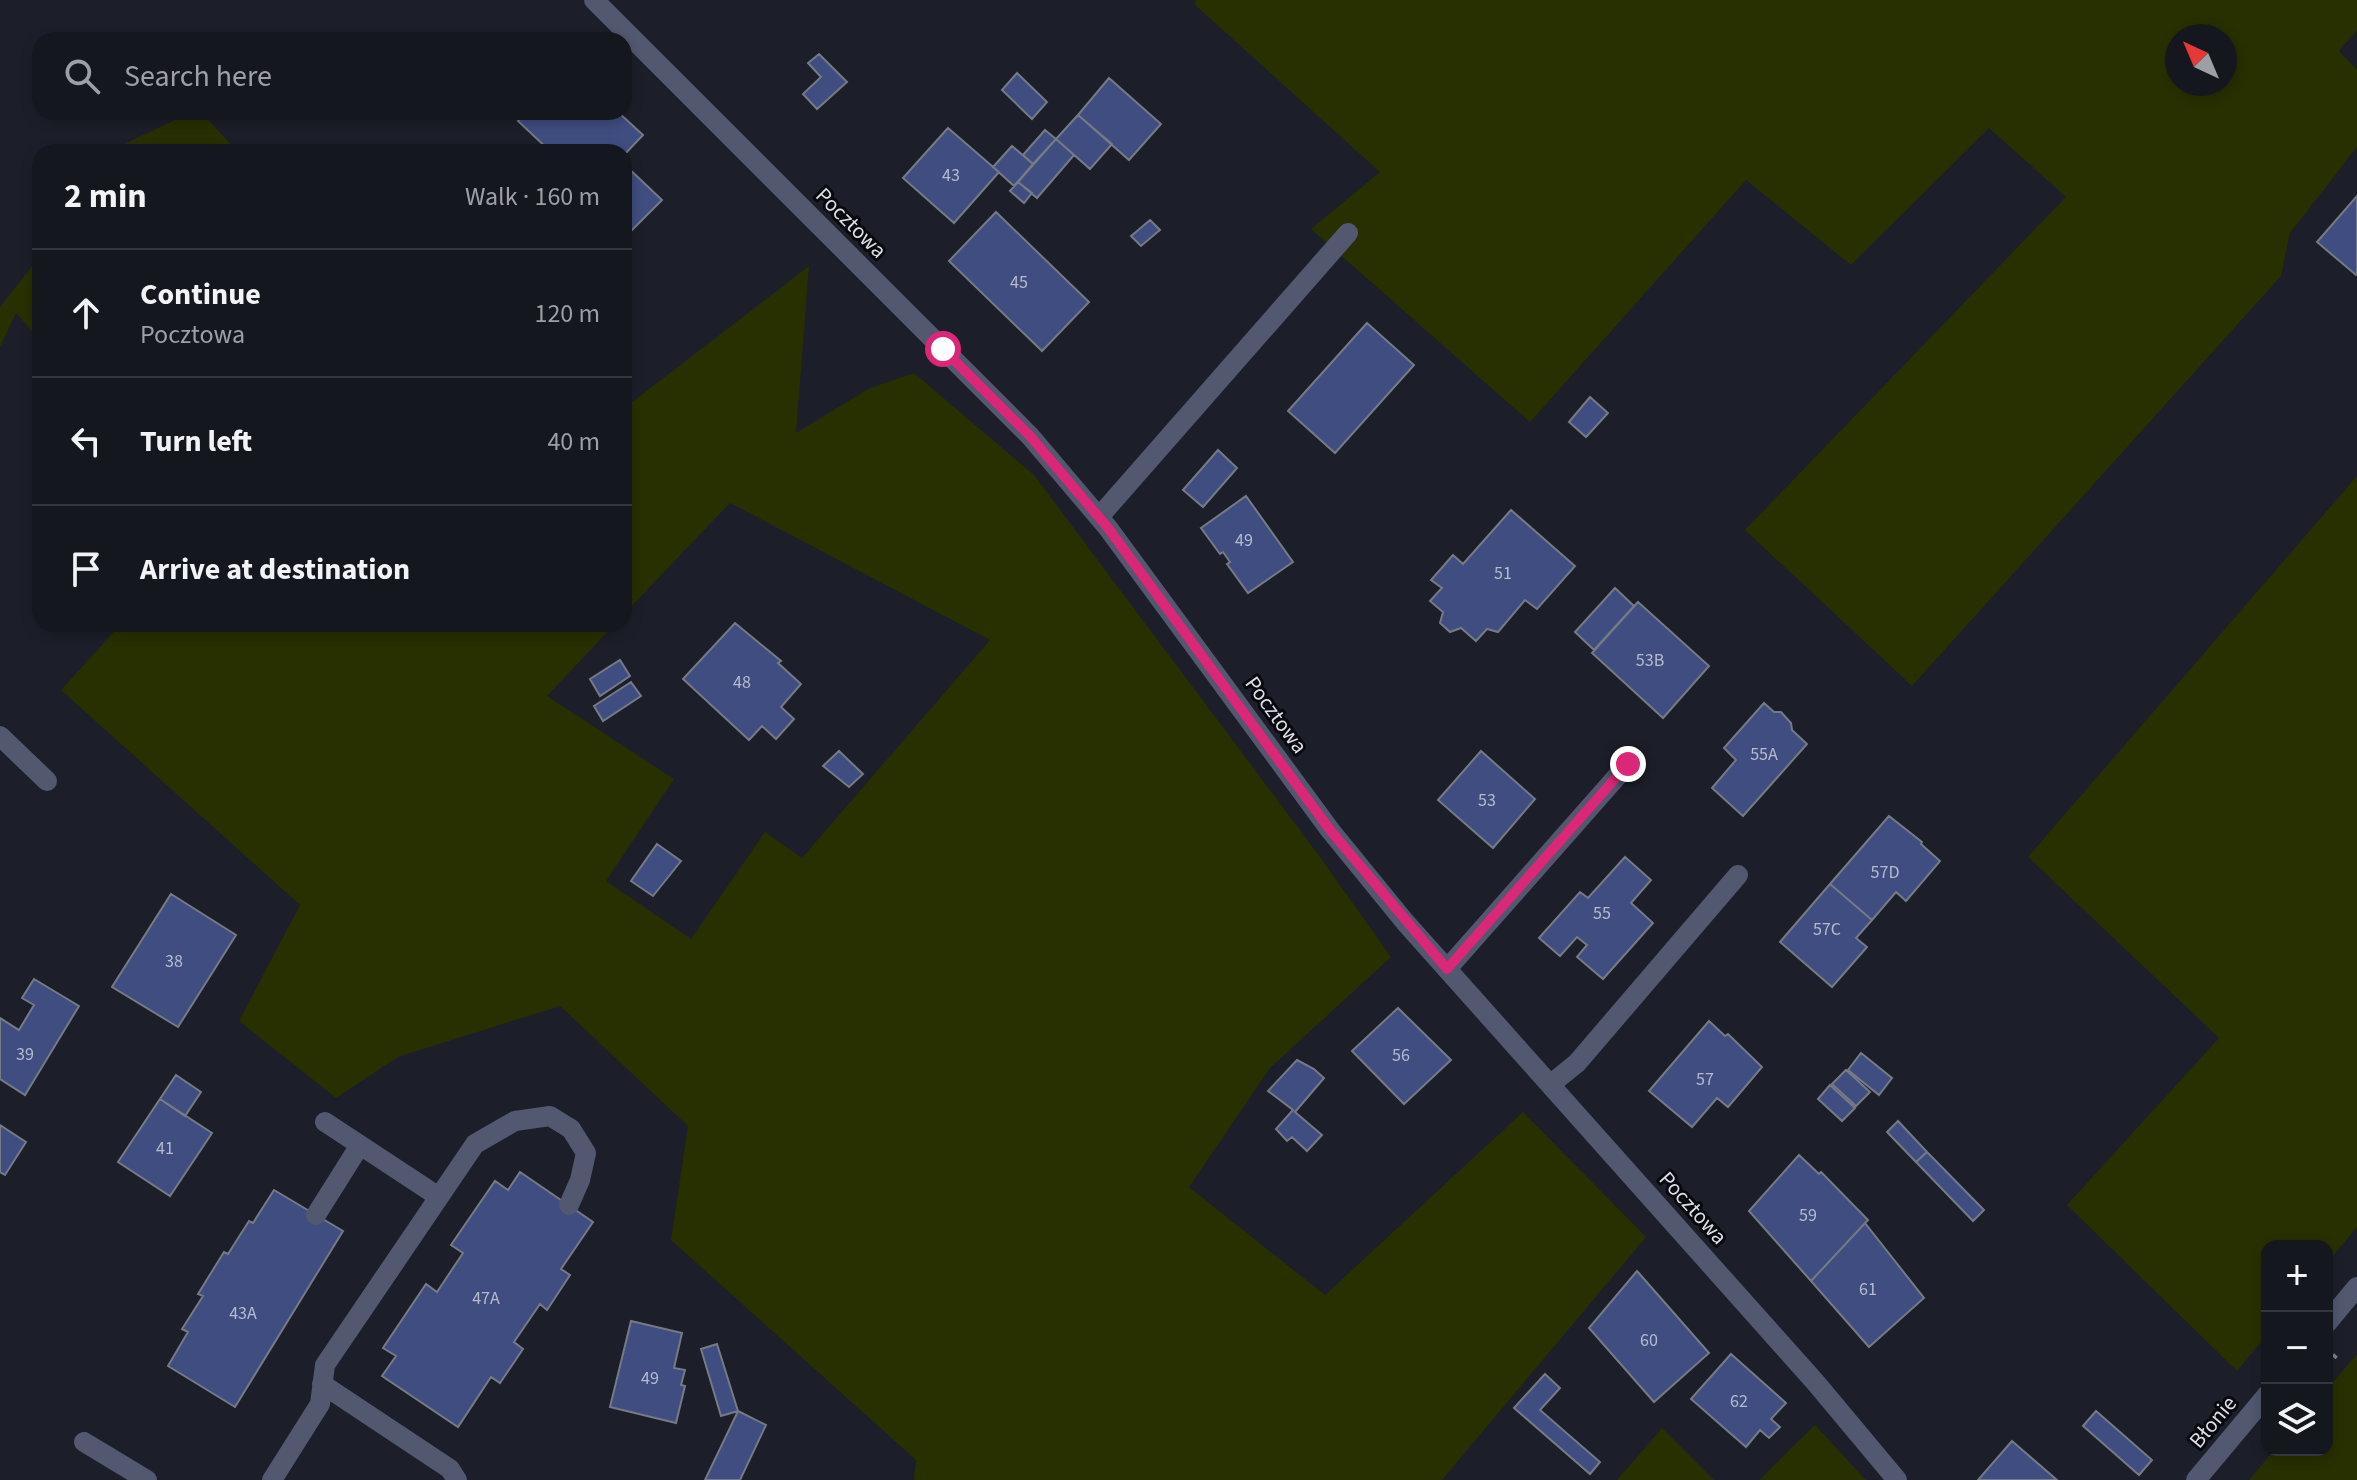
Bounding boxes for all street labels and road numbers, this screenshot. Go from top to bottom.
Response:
street label: Pocztowa [808,180,894,266]
street label: Pocztowa [1237,670,1315,760]
street label: Pocztowa [1651,1164,1735,1252]
street label: Błonie [2182,1389,2245,1455]

